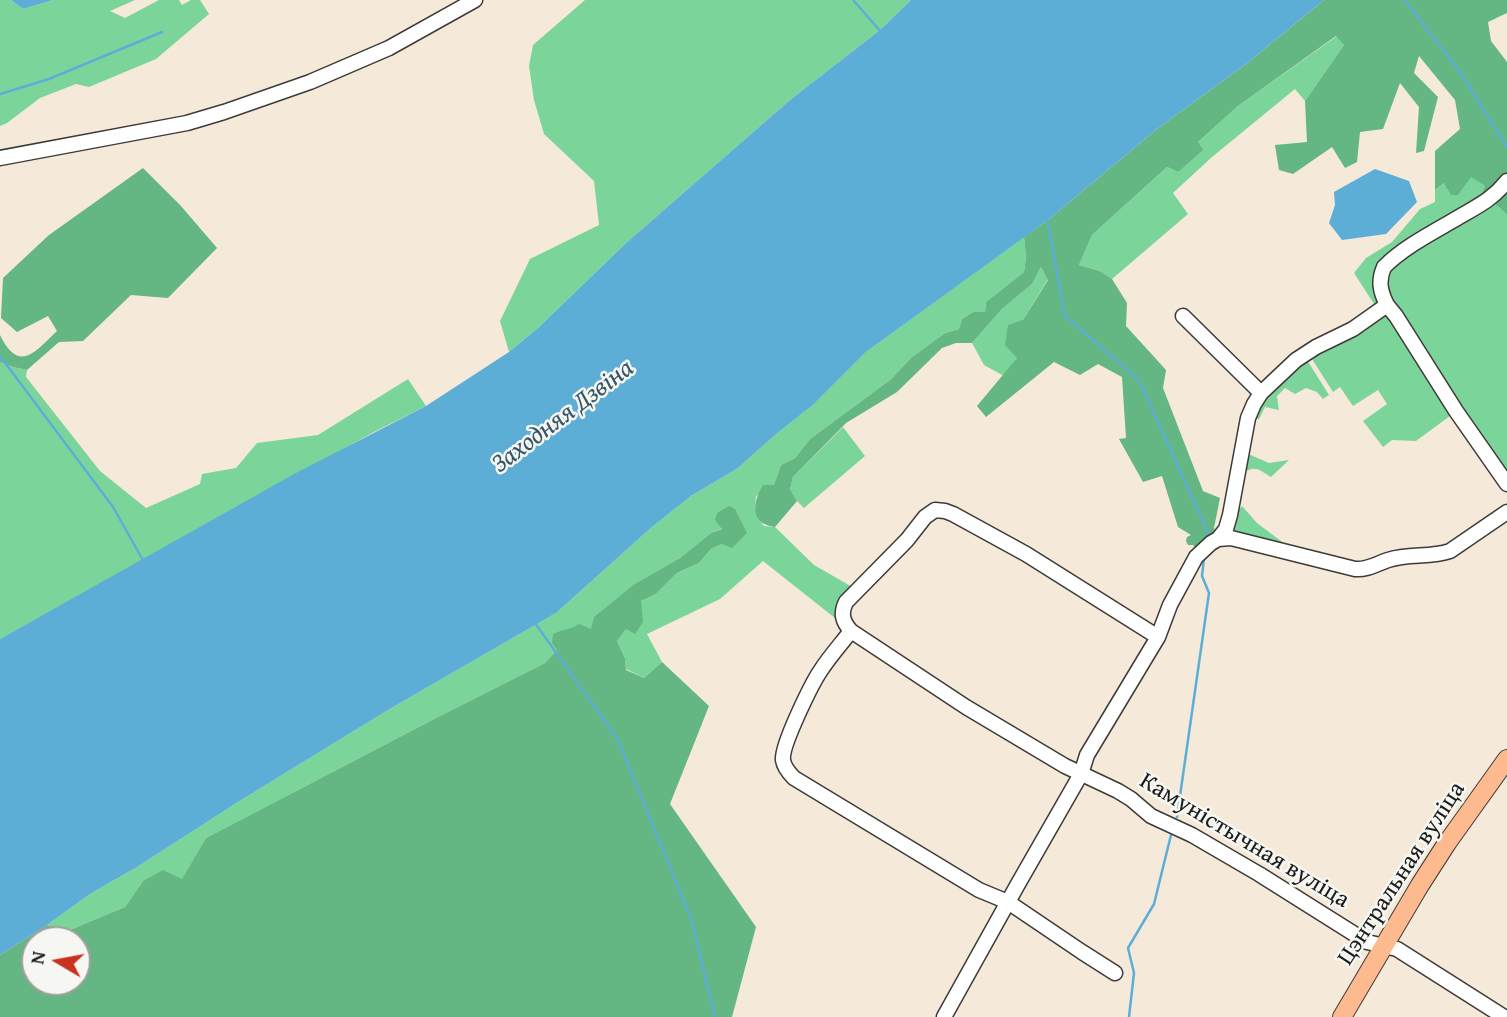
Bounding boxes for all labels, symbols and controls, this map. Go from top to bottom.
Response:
water label: Заходняя Дзвіна [486,353,640,481]
street label: Камуністычная вуліца [1134,767,1354,915]
street label: Цэнтральная вуліца [1332,777,1472,971]
north arrow [21,926,91,996]
text: N [22,949,52,966]

